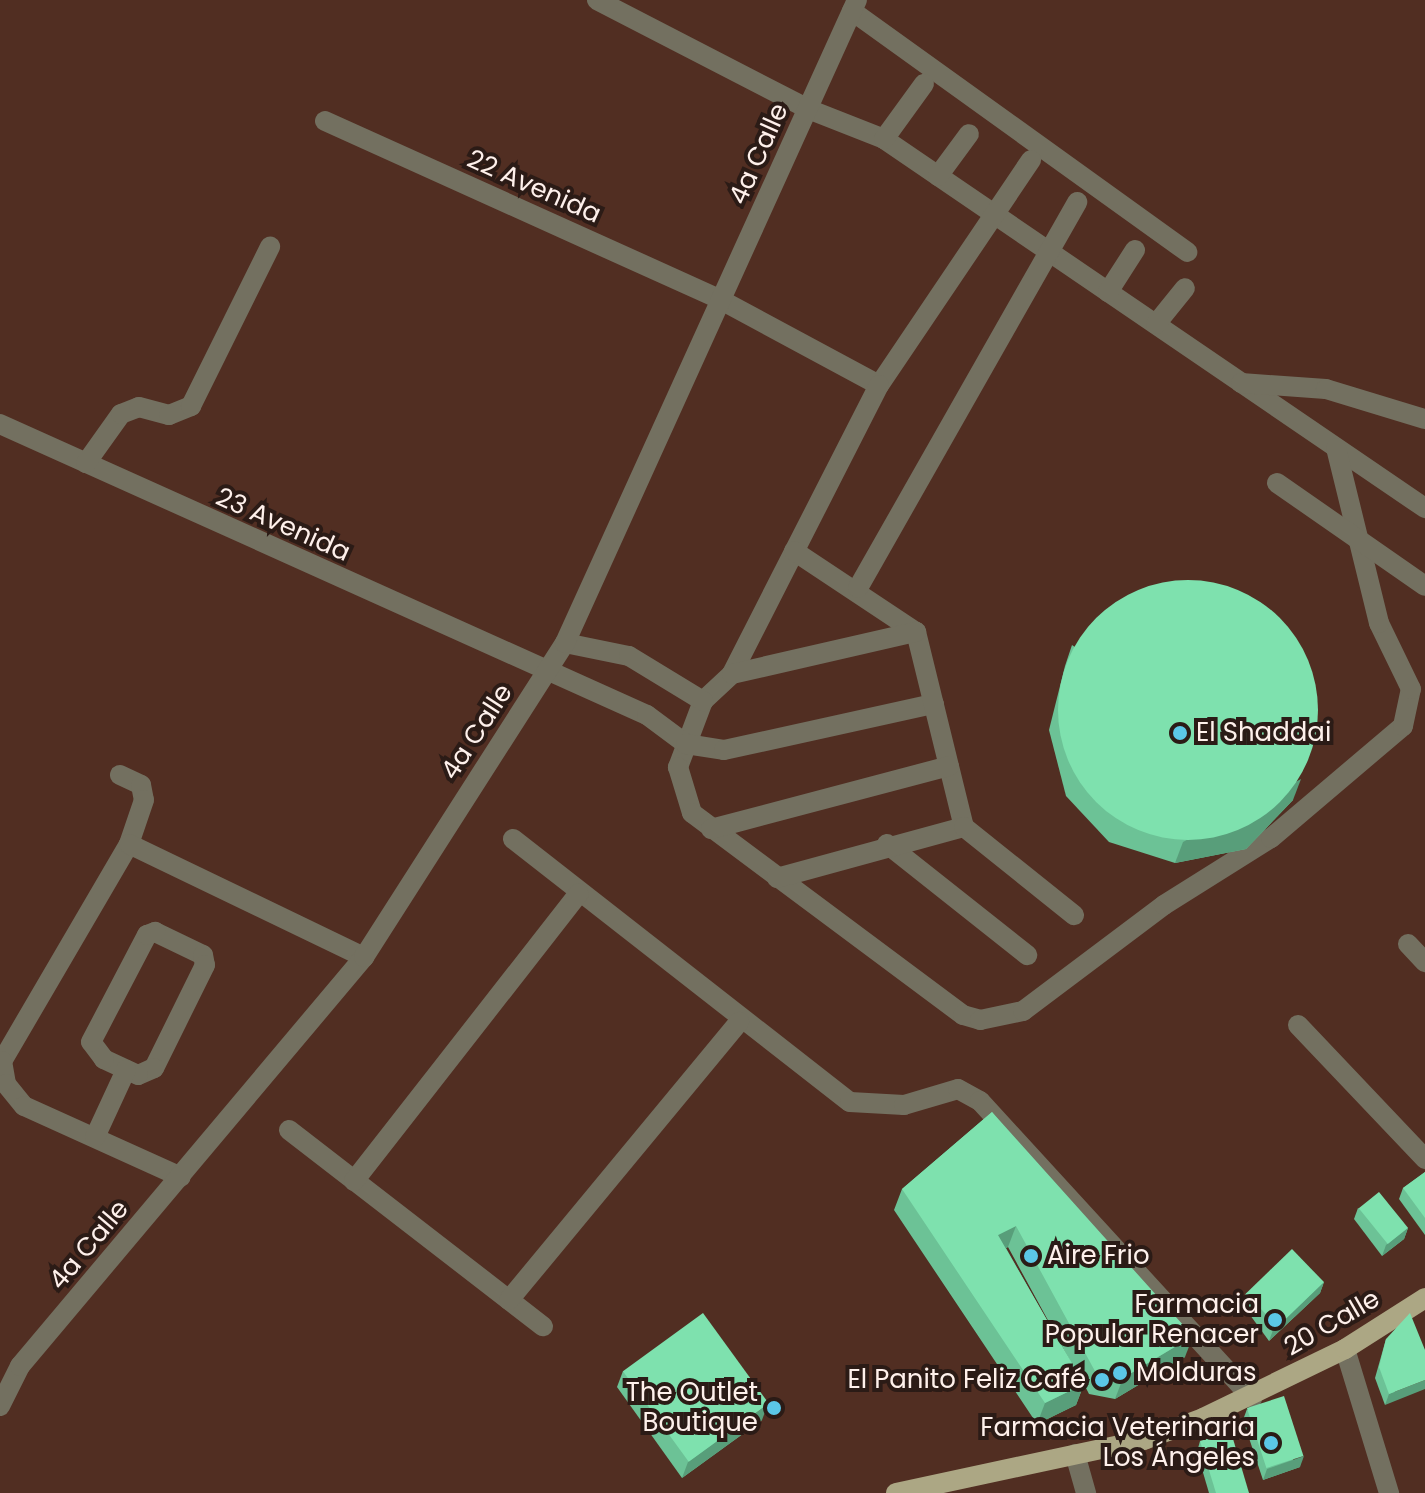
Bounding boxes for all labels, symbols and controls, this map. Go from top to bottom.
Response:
street label: 4a Calle [723,99,795,209]
street label: 22 Avenida [462,144,606,230]
street label: 23 Avenida [211,482,355,568]
street label: 4a Calle [435,678,519,786]
place label: El Shaddai [1196,717,1331,749]
marker: El Shaddai [1171,724,1189,742]
street label: 4a Calle [43,1194,135,1296]
place label: Aire Frio [1047,1240,1150,1272]
marker: Aire Frio [1022,1247,1040,1265]
street label: 20 Calle [1279,1283,1385,1363]
place label: Farmacia Popular Renacer [1045,1289,1259,1350]
marker: Farmacia Popular Renacer [1266,1311,1284,1329]
place label: Molduras [1136,1357,1256,1389]
place label: El Panito Feliz Café [848,1364,1086,1396]
marker: Molduras [1111,1364,1129,1382]
marker: El Panito Feliz Café [1093,1371,1111,1389]
place label: The Outlet Boutique [626,1377,758,1438]
marker: The Outlet Boutique [765,1399,783,1417]
place label: Farmacia Veterinaria Los Ángeles [980,1412,1255,1474]
marker: Farmacia Veterinaria Los Ángeles [1262,1434,1280,1452]

